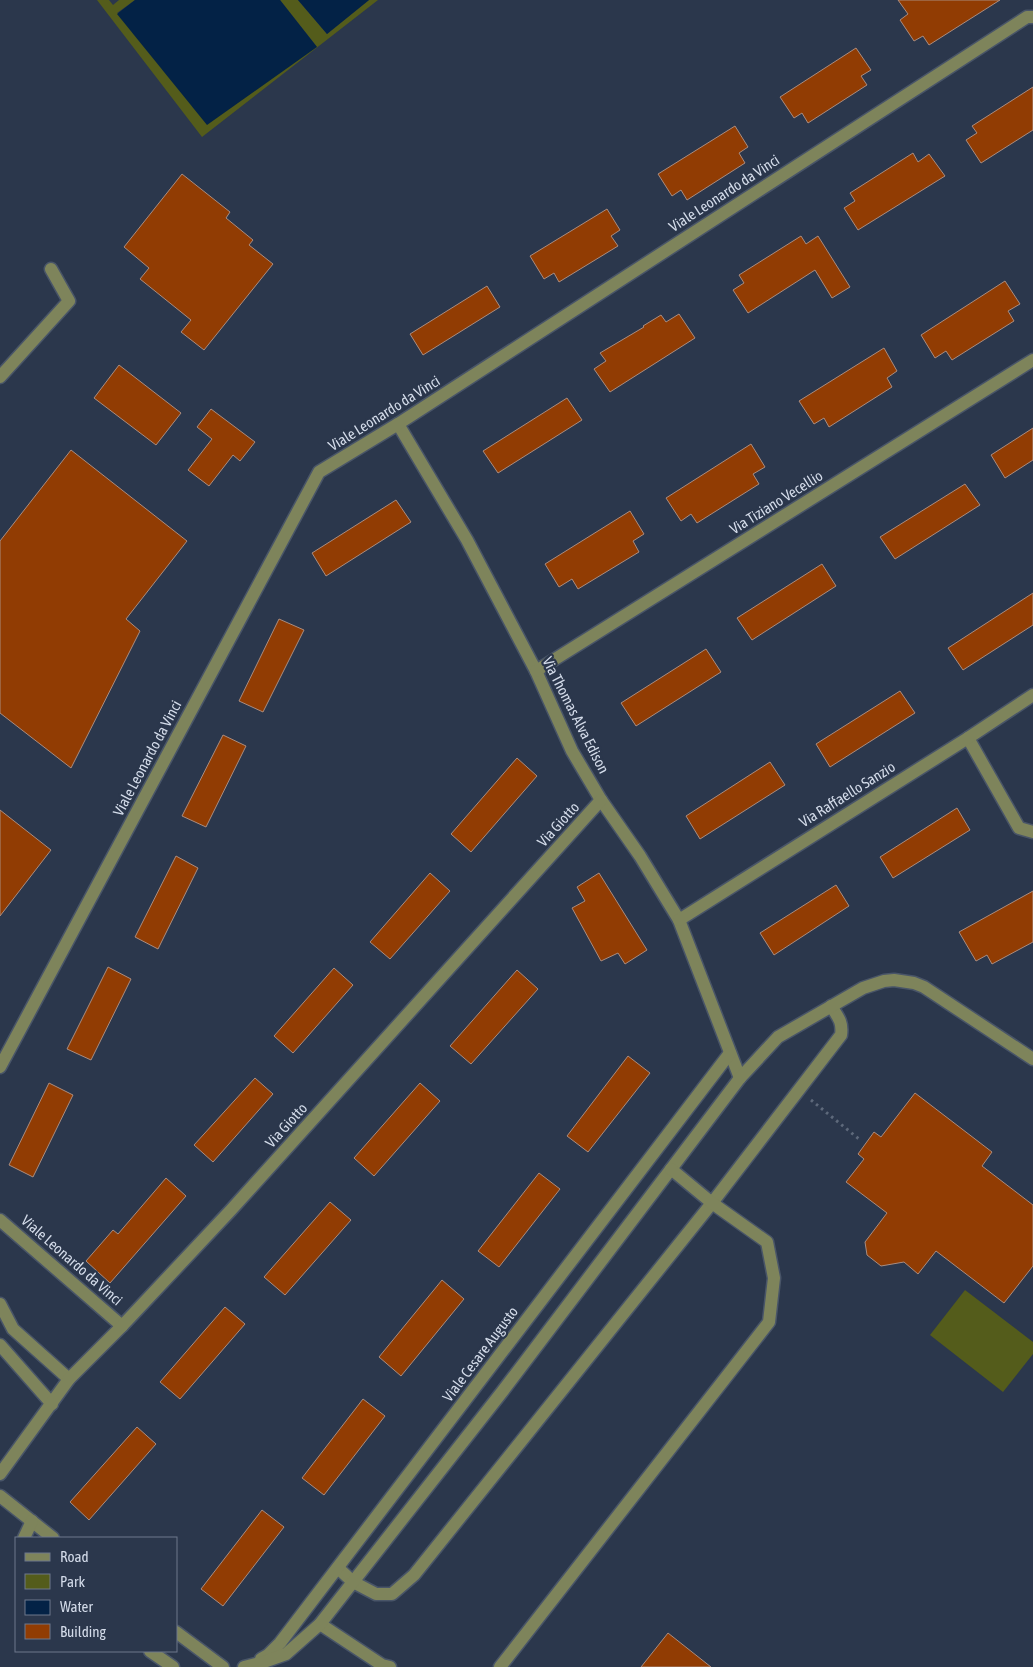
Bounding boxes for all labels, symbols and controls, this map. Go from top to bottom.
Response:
street label: Viale Leonardo da Vinci [666,151,782,235]
street label: Viale Leonardo da Vinci [325,372,443,454]
street label: Via Tiziano Vecellio [726,467,826,537]
street label: Via Thomas Alva Edison [539,654,613,776]
street label: Viale Leonardo da Vinci [109,697,185,819]
street label: Via Raffaello Sanzio [796,758,898,830]
street label: Via Giotto [534,798,582,850]
street label: Via Giotto [262,1099,310,1151]
street label: Viale Leonardo da Vinci [18,1212,126,1308]
street label: Viale Cesare Augusto [439,1303,521,1405]
legend [15,1537,178,1652]
text: Road [60,1548,89,1565]
text: Park [60,1573,85,1590]
text: Water [60,1598,93,1615]
text: Building [60,1623,106,1640]

